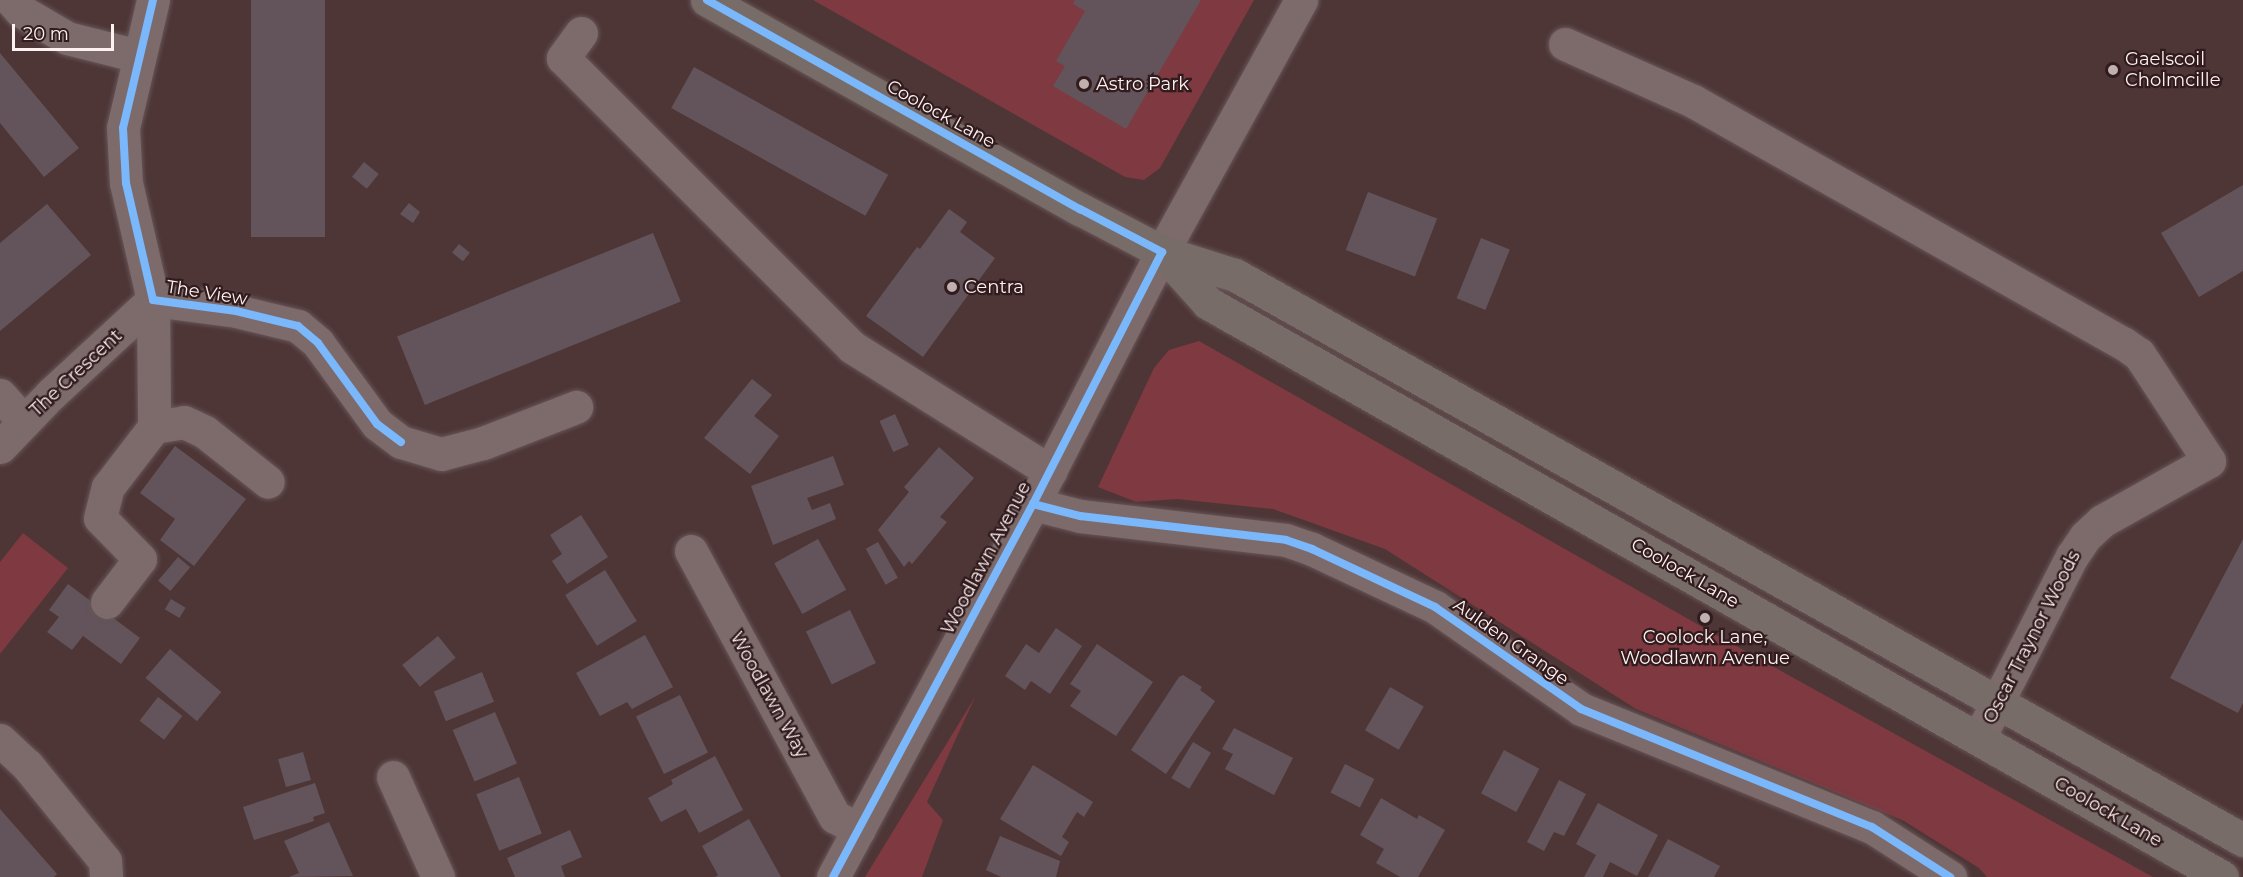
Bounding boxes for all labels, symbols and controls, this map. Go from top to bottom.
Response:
scale bar [15,12,117,50]
text: 20 m [23,23,69,45]
place label: Gaelscoil Cholmcille [2125,49,2221,92]
marker: Gaelscoil Cholmcille [2106,63,2120,77]
place label: Astro Park [1096,73,1189,95]
street label: Coolock Lane [883,75,999,153]
marker: Astro Park [1077,77,1091,91]
street label: The View [165,276,249,310]
place label: Centra [964,276,1024,298]
marker: Centra [945,280,959,294]
street label: The Crescent [26,325,126,421]
street label: Woodlawn Avenue [937,478,1035,638]
street label: Coolock Lane [1627,533,1743,613]
street label: Oscar Traynor Woods [1979,547,2085,727]
street label: Aulden Grange [1449,594,1573,690]
marker: Coolock Lane, Woodlawn Avenue [1698,611,1712,625]
place label: Coolock Lane, Woodlawn Avenue [1620,627,1790,670]
street label: Woodlawn Way [725,628,813,762]
street label: Coolock Lane [2050,772,2166,852]

